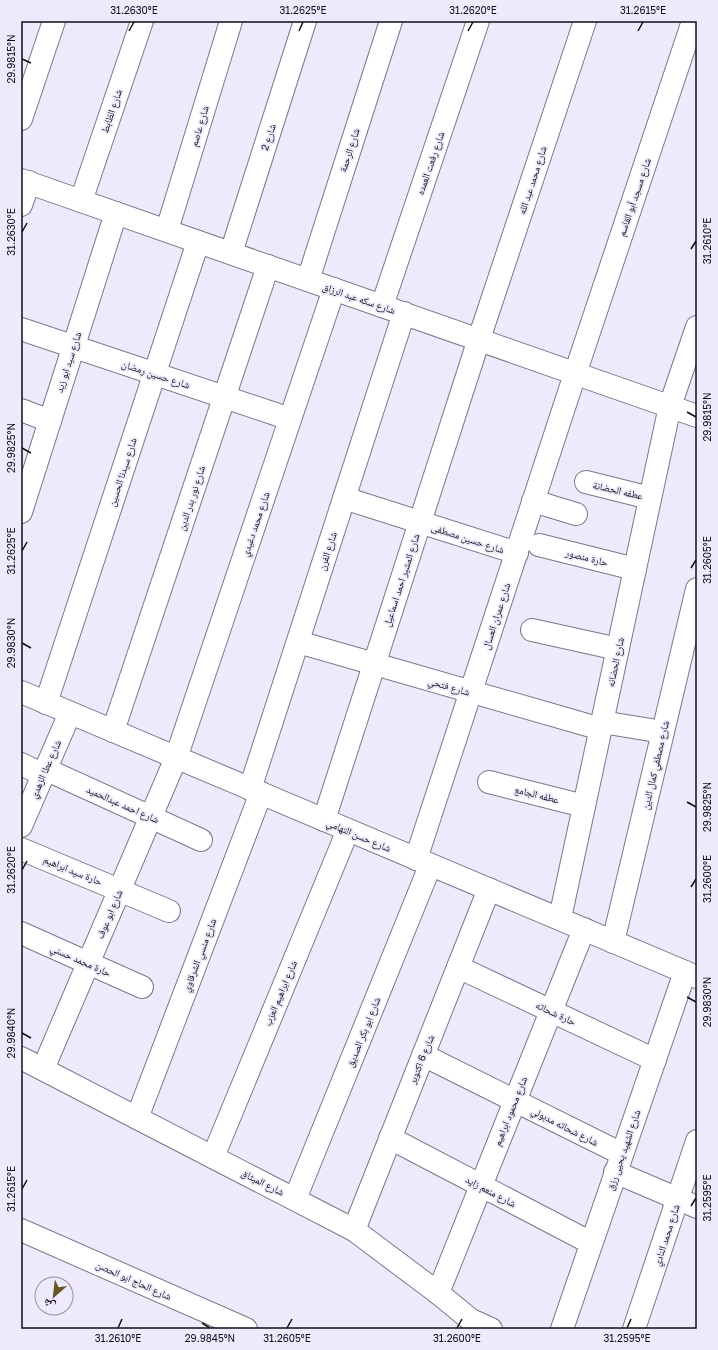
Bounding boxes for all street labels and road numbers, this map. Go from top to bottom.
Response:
street label: شارع الظابط [98,87,125,135]
street label: شارع عاصم [187,104,213,149]
street label: شارع 2 [258,122,279,152]
street label: شارع الرحمة [336,126,363,174]
street label: شارع رفعت العمده [414,129,447,196]
street label: شارع محمد عبد الله [515,144,550,216]
street label: شارع مسجد أبو القاسم [615,156,655,238]
street label: شارع سكه عبد الرزاق [321,280,397,317]
street label: شارع سيد ابو زيد [53,330,85,394]
street label: شارع حسين رمضان [120,357,192,392]
street label: شارع سيدنا الحسين [105,436,140,508]
street label: شارع نور بدر الدين [175,464,208,532]
street label: عطفه الحضانة [592,478,644,502]
street label: شارع محمد دغيدي [238,490,274,559]
street label: شارع حسين مصطفى [430,521,506,557]
street label: شارع الفرن [315,530,340,572]
street label: شارع المشير احمد اسماعيل [380,532,423,628]
street label: حارة منصور [564,546,610,568]
street label: شارع عمران العسال [480,581,513,651]
street label: شارع الحضانه [604,636,627,688]
street label: شارع فتحي [426,674,472,700]
street label: شارع مصطفي كمال الدين [639,719,674,811]
street label: شارع عطا الزهدي [27,738,66,801]
street label: شارع احمد عبدالحميد [85,783,161,826]
street label: عطفه الجامع [513,783,560,806]
street label: شارع حسن التهامي [324,816,393,856]
street label: حارة سيد ابراهيم [41,853,105,889]
street label: شارع ابو عوف [93,887,126,941]
street label: شارع منسي الشرقاوي [179,916,221,994]
street label: حارة محمد حسني [48,941,114,981]
street label: شارع ابراهيم العزب [261,958,301,1028]
street label: شارع ابو بكر الصديق [343,995,384,1069]
street label: حارة شحاته [534,998,579,1028]
street label: شارع 6 اكتوبر [405,1032,437,1087]
street label: شارع محمود ابراهيم [491,1074,531,1148]
street label: شارع شحاته مدبولي [528,1104,601,1150]
street label: شارع الشهيد يحيى رزق [604,1108,644,1192]
street label: شارع الميثاق [239,1166,287,1199]
street label: شارع منعم زايد [463,1173,519,1211]
street label: شارع محمد النادي [650,1202,684,1268]
street label: شارع الحاج ابو الحصن [94,1258,174,1303]

